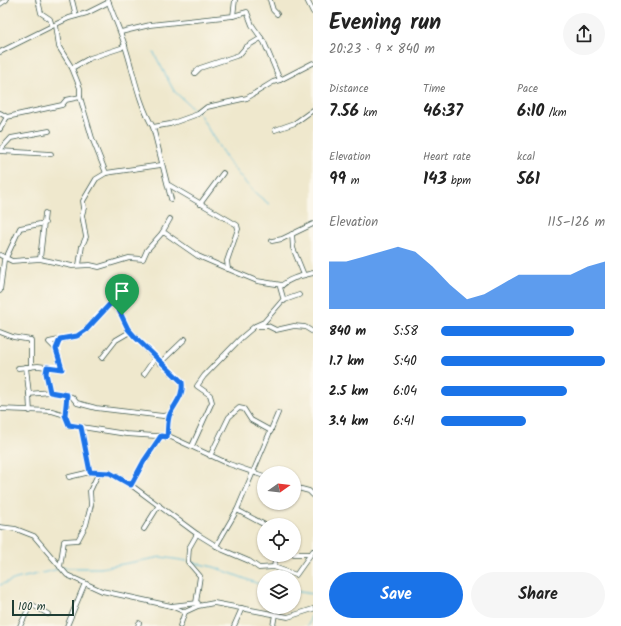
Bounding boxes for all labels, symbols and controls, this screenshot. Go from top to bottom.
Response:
text: Evening run [329,6,441,41]
button: share [563,13,605,55]
text: 20:23 · 9 × 840 m [329,39,435,60]
text: Distance [329,80,369,98]
text: Time [423,80,445,98]
text: Pace [517,80,538,98]
text: 7.56 [329,98,359,125]
text: 46:37 [423,98,463,125]
text: 6:10 [517,98,544,125]
text: km [359,104,377,122]
text: /km [544,104,567,122]
text: Elevation [329,148,371,166]
text: Heart rate [423,148,471,166]
text: kcal [517,148,535,166]
text: 99 [329,166,346,193]
text: 143 [423,166,447,193]
text: 561 [517,166,540,193]
text: m [346,172,359,190]
text: bpm [447,172,471,190]
text: Elevation [329,212,378,233]
text: 115–126 m [548,212,605,233]
pin [105,274,139,315]
icon: arrive [111,280,133,302]
text: 840 m [329,321,366,342]
text: 5:58 [393,321,418,342]
text: 1.7 km [329,351,364,372]
text: 5:40 [393,351,417,372]
text: 2.5 km [329,381,368,402]
text: 6:04 [393,381,417,402]
text: 3.4 km [329,411,368,432]
text: 6:41 [393,411,415,432]
north arrow [257,466,301,510]
map controls [257,466,301,614]
button: locate [257,518,301,562]
button: layers [257,570,301,614]
button: Save [329,572,463,618]
button: Share [471,572,605,618]
scale bar [12,598,74,617]
text: 100 m [18,598,46,616]

